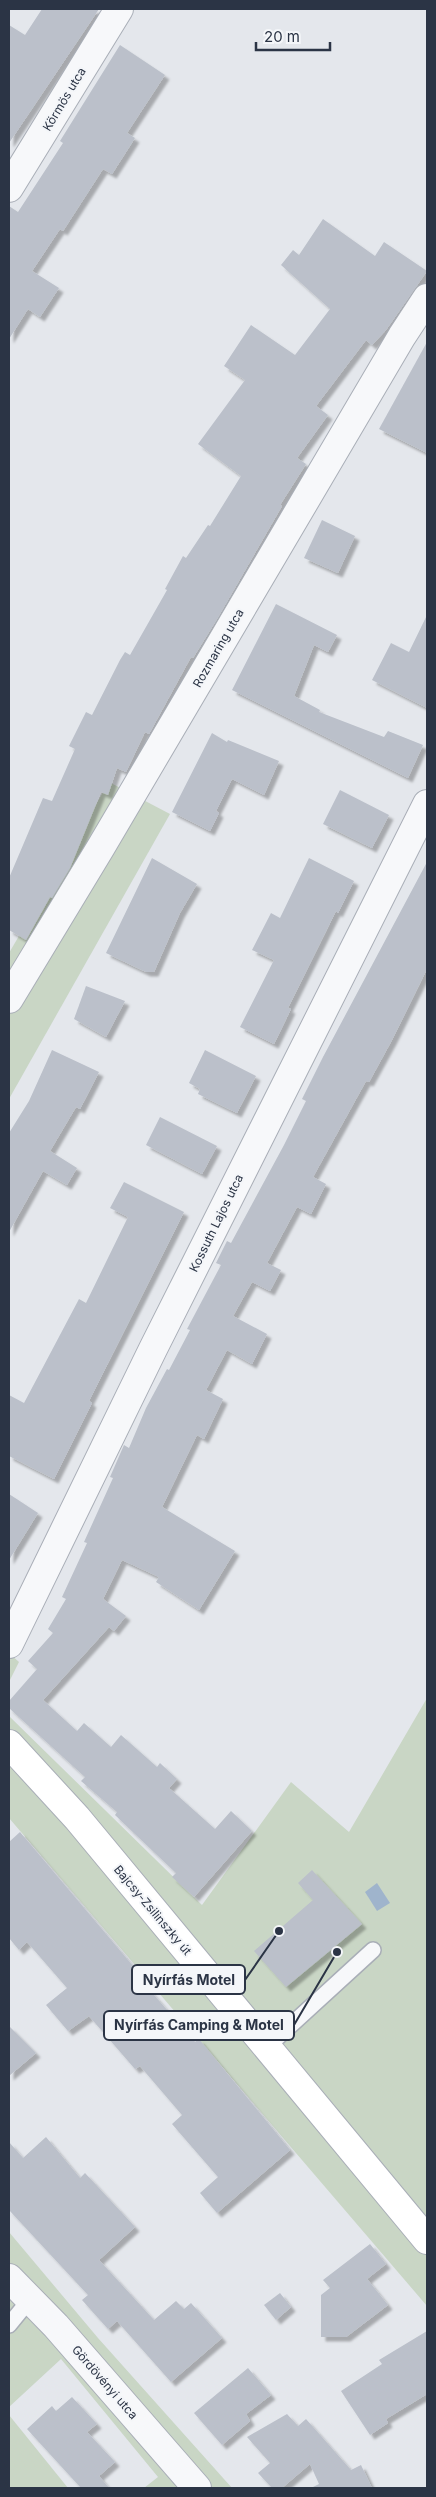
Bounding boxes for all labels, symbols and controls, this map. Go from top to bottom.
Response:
scale bar [256,20,330,52]
text: 20 m [264,27,300,46]
street label: Körmös utca [39,64,89,134]
street label: Rozmaring utca [189,606,247,690]
street label: Kossuth Lajos utca [186,1172,246,1274]
street label: Bajcsy-Zsilinszky út [111,1862,195,1958]
callout: Nyírfás Motel [132,1965,245,1994]
text: Nyírfás Motel [143,1971,235,1988]
callout: Nyírfás Camping & Motel [104,2011,294,2040]
text: Nyírfás Camping & Motel [114,2016,284,2033]
street label: Gördövényi utca [69,2342,141,2422]

